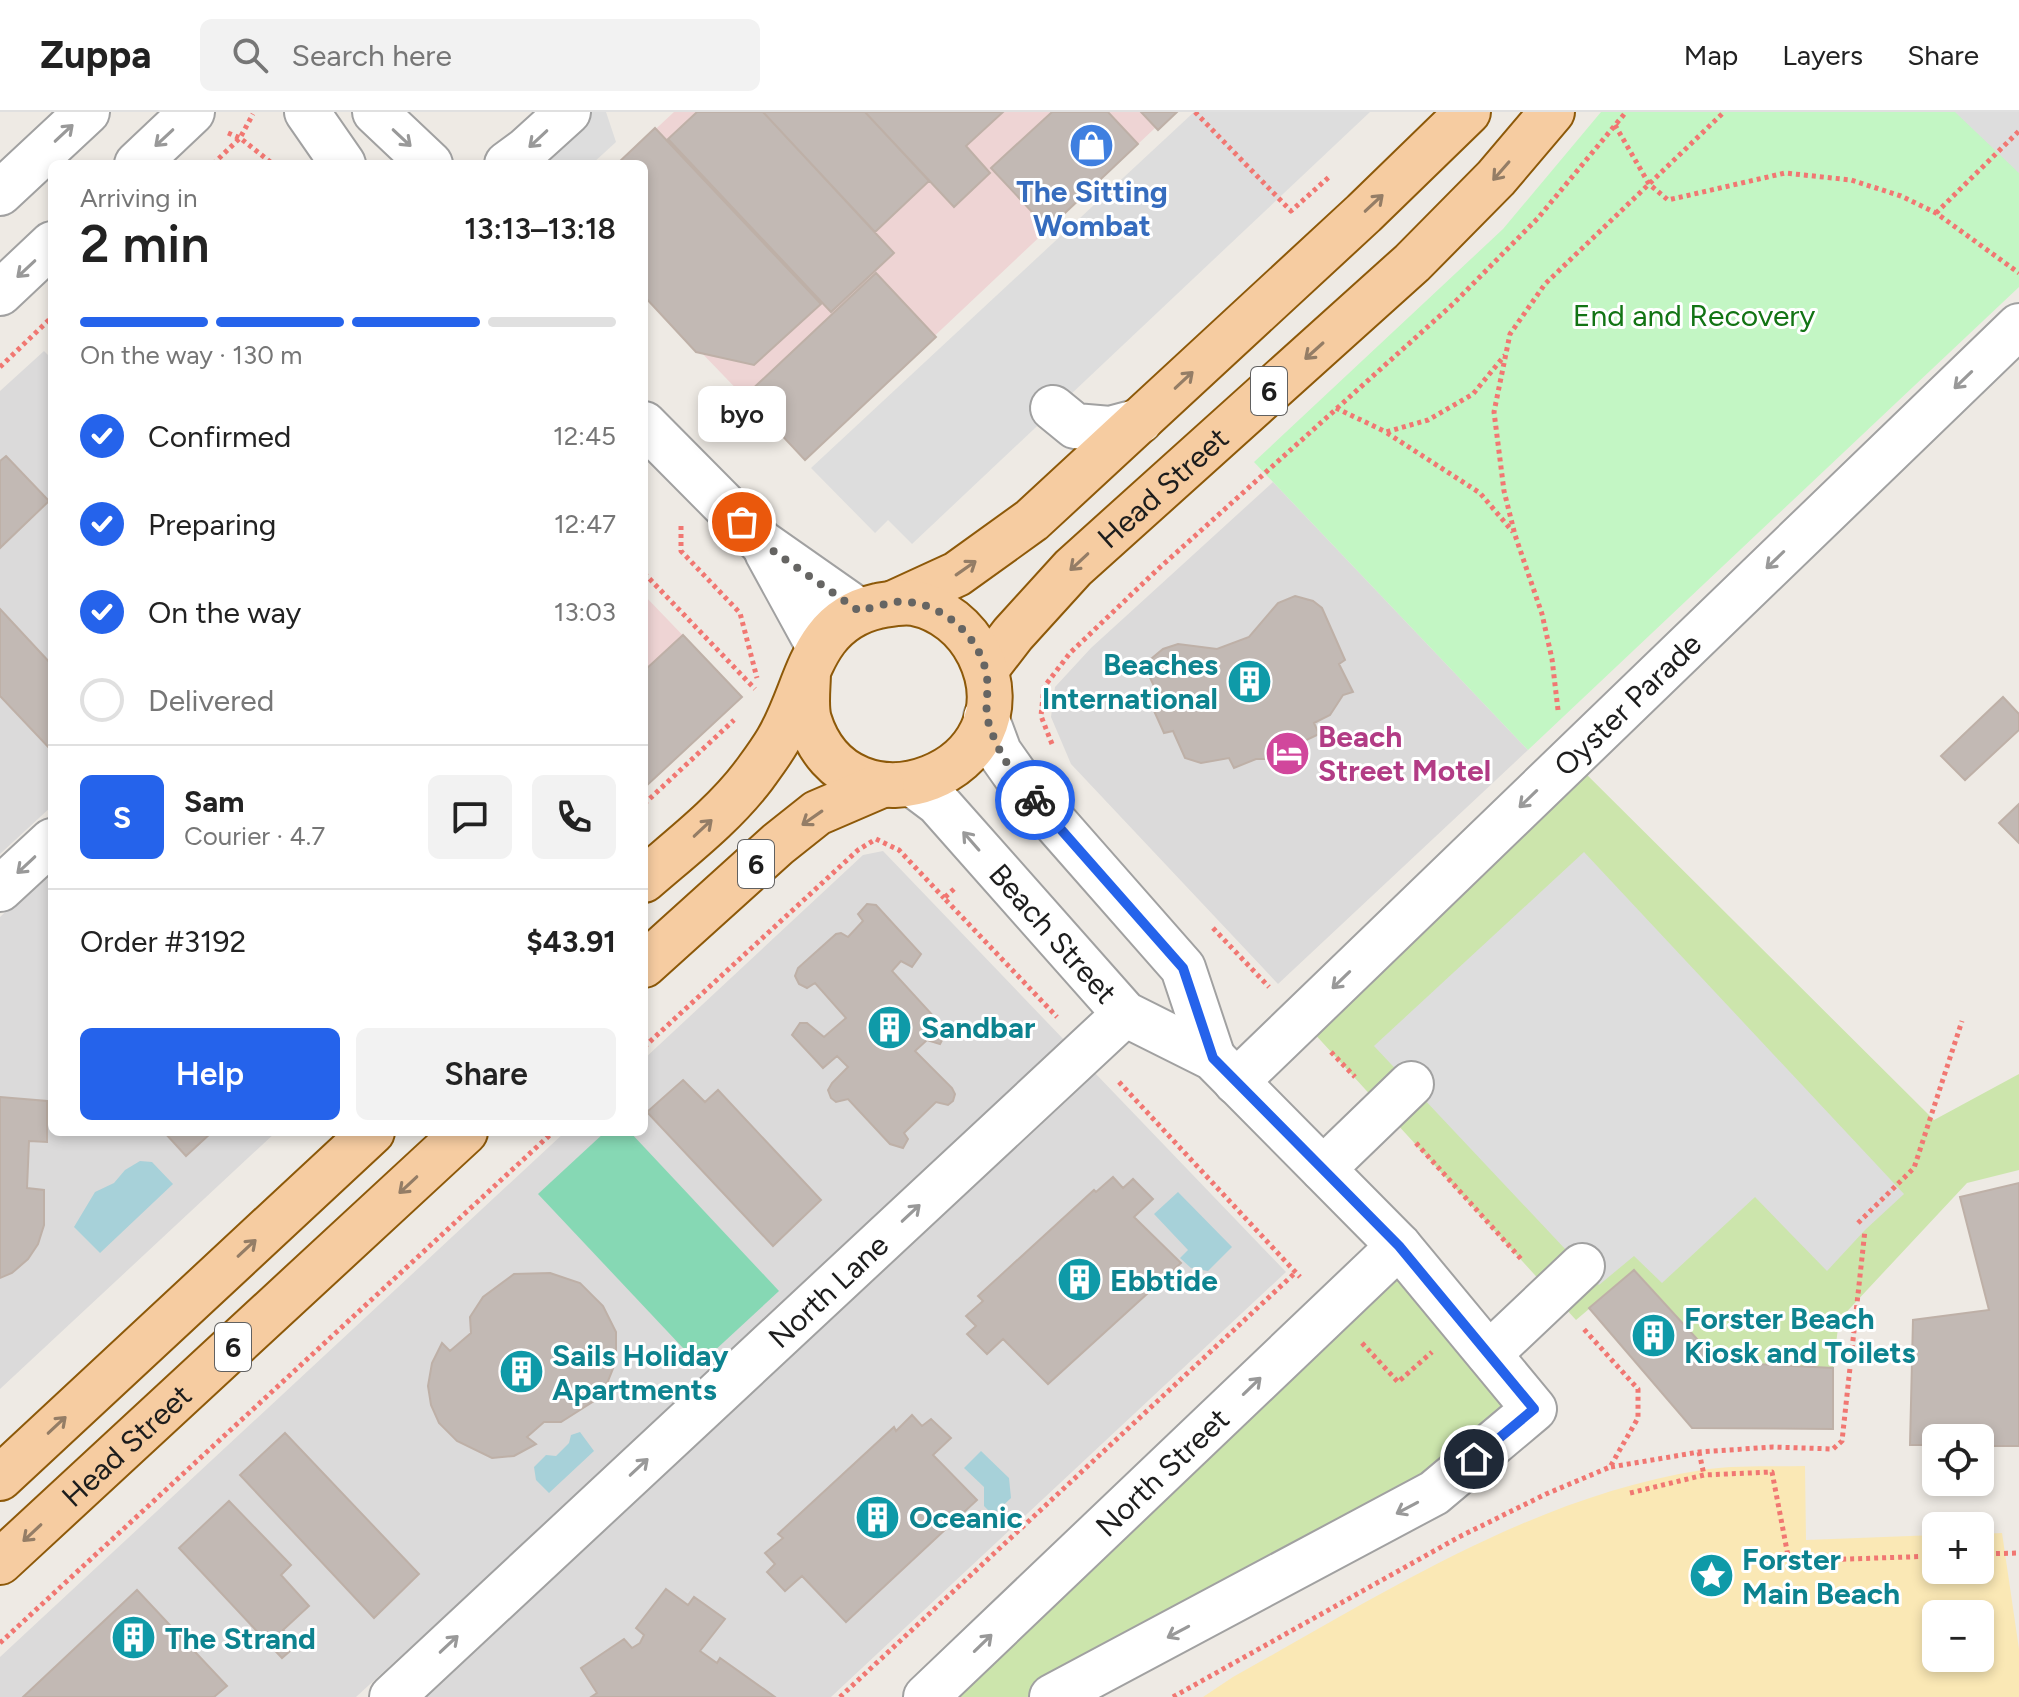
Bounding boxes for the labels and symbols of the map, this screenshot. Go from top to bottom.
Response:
shop icon: The Sitting Wombat [1068,121,1116,169]
one-way arrow [54,124,74,143]
one-way arrow [155,128,175,147]
one-way arrow [392,128,412,147]
one-way arrow [528,130,548,149]
one-way arrow [1493,161,1511,181]
place label: The Sitting Wombat [1016,173,1168,244]
one-way arrow [1364,194,1384,213]
one-way arrow [16,259,36,278]
park label: End and Recovery [1573,297,1815,334]
one-way arrow [1304,342,1324,360]
road number: 6 [1251,367,1287,415]
one-way arrow [1174,370,1194,389]
one-way arrow [1953,371,1973,390]
callout: byo [698,386,786,442]
street label: Head Street [1090,419,1236,556]
pin [708,488,776,556]
one-way arrow [1765,551,1785,570]
one-way arrow [1069,553,1089,572]
one-way arrow [955,560,976,577]
street label: Oyster Parade [1546,625,1709,783]
place label: Beaches International [1042,646,1218,717]
building icon: Beaches International [1225,657,1273,705]
place label: Beach Street Motel [1318,718,1491,789]
hotel icon: Beach Street Motel [1263,729,1311,777]
courier [995,760,1075,840]
one-way arrow [1518,789,1538,808]
one-way arrow [801,810,823,826]
one-way arrow [692,820,712,838]
one-way arrow [962,831,980,851]
road number: 6 [738,840,774,888]
one-way arrow [16,855,36,874]
street label: Beach Street [982,856,1125,1011]
one-way arrow [1331,971,1351,990]
building icon: Sandbar [866,1003,914,1051]
place label: Sandbar [921,1009,1035,1046]
one-way arrow [398,1176,418,1195]
one-way arrow [901,1205,921,1223]
street label: North Lane [760,1226,896,1355]
one-way arrow [237,1238,257,1257]
building icon: Ebbtide [1055,1256,1103,1304]
place label: Ebbtide [1110,1262,1218,1299]
place label: Forster Beach Kiosk and Toilets [1684,1300,1915,1371]
building icon: Forster Beach Kiosk and Toilets [1629,1311,1677,1359]
road number: 6 [215,1323,251,1371]
place label: Sails Holiday Apartments [552,1337,729,1408]
building icon: Sails Holiday Apartments [497,1348,545,1396]
street label: Head Street [54,1376,199,1514]
one-way arrow [1241,1378,1261,1396]
street label: North Street [1088,1400,1236,1544]
one-way arrow [47,1416,66,1435]
pin [1440,1425,1508,1493]
one-way arrow [629,1457,649,1476]
building icon: Oceanic [854,1493,902,1541]
place label: Oceanic [909,1499,1023,1536]
one-way arrow [1396,1500,1419,1516]
one-way arrow [22,1523,42,1542]
place label: Forster Main Beach [1742,1541,1900,1612]
place icon: Forster Main Beach [1687,1552,1735,1600]
building icon: The Strand [110,1614,158,1662]
place label: The Strand [165,1620,316,1657]
one-way arrow [1167,1624,1190,1640]
one-way arrow [439,1634,459,1653]
one-way arrow [972,1635,992,1653]

